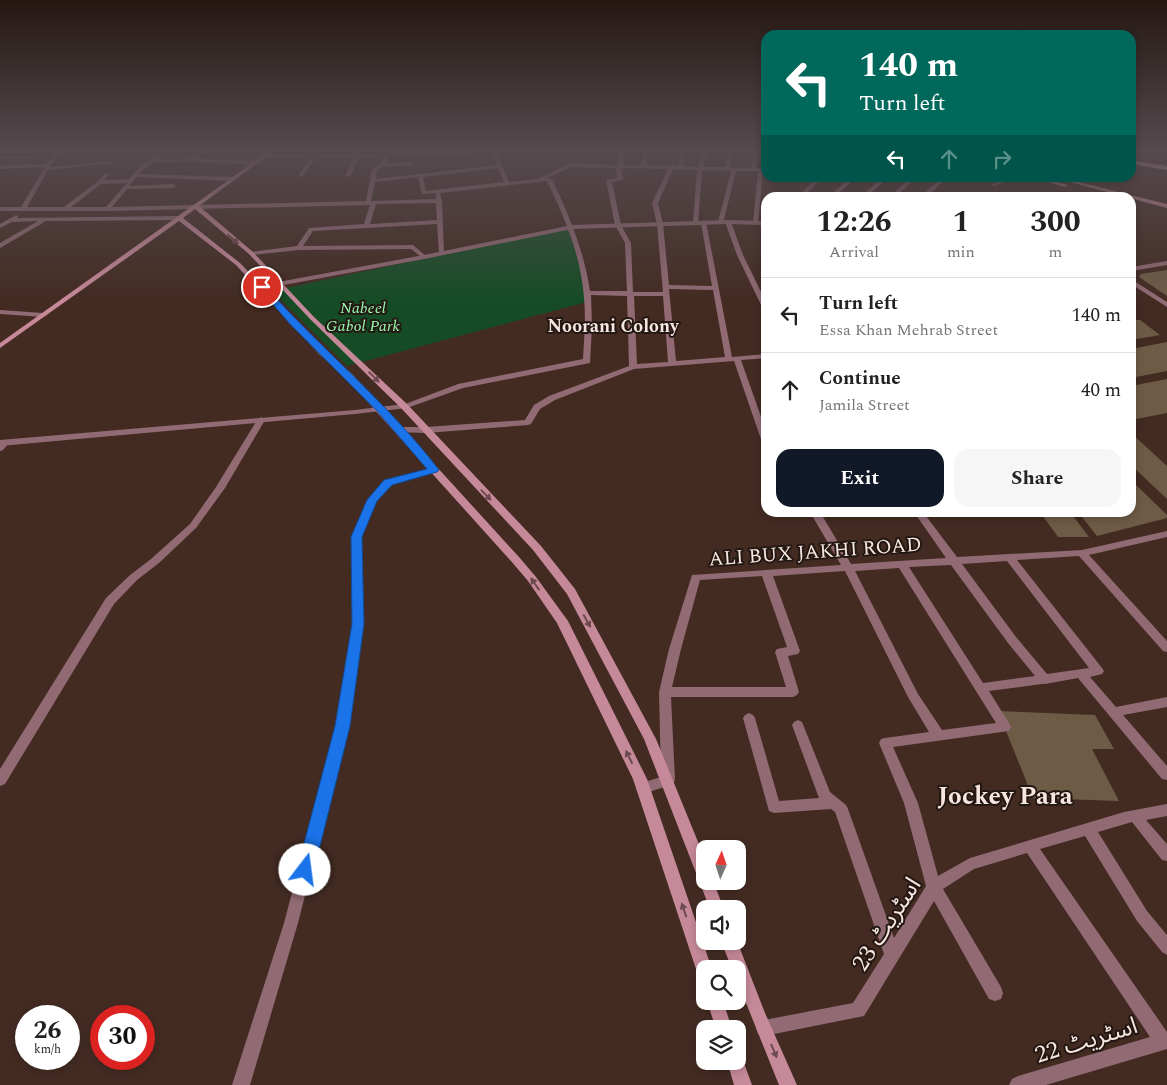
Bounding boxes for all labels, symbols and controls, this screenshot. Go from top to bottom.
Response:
text: 140 m [859,39,958,92]
icon: left [776,50,841,115]
text: Turn left [859,87,945,120]
icon: left [882,145,910,173]
icon: ahead [935,145,963,173]
icon: right [988,145,1016,173]
text: 12:26 [816,199,892,245]
text: 1 [952,199,969,245]
text: 300 [1030,199,1081,245]
one-way arrow [227,233,240,244]
text: Arrival [829,240,879,264]
text: min [947,240,975,264]
text: m [1049,240,1062,264]
pin [241,266,283,308]
icon: arrive [248,273,276,301]
text: Turn left [819,289,898,318]
park label: Nabeel Gabol Park [326,296,400,338]
icon: left [776,301,804,329]
text: 140 m [1071,301,1121,330]
district label: Noorani Colony [547,313,680,340]
text: Essa Khan Mehrab Street [819,318,998,342]
text: Continue [819,364,901,393]
one-way arrow [367,371,379,383]
icon: ahead [776,376,804,404]
text: 40 m [1081,376,1121,405]
text: Jamila Street [819,393,910,417]
button: Exit [776,449,944,507]
button: Share [954,449,1121,507]
one-way arrow [480,488,492,500]
street label: ALI BUX JAKHI ROAD [707,530,923,574]
one-way arrow [530,577,540,590]
one-way arrow [583,613,591,628]
one-way arrow [624,750,632,764]
district label: Jockey Para [937,778,1073,816]
north arrow [696,840,746,890]
map controls [696,840,746,1070]
position arrow [278,843,330,895]
street label: اسٹریٹ 23 [843,870,931,979]
button: sound [696,900,746,950]
one-way arrow [680,902,687,917]
button: search [696,960,746,1010]
speed limit sign: 30 [90,1005,155,1070]
street label: اسٹریٹ 22 [1031,1008,1142,1074]
text: 26 [33,1012,62,1050]
button: layers [696,1020,746,1070]
text: km/h [34,1040,61,1059]
one-way arrow [770,1044,778,1058]

